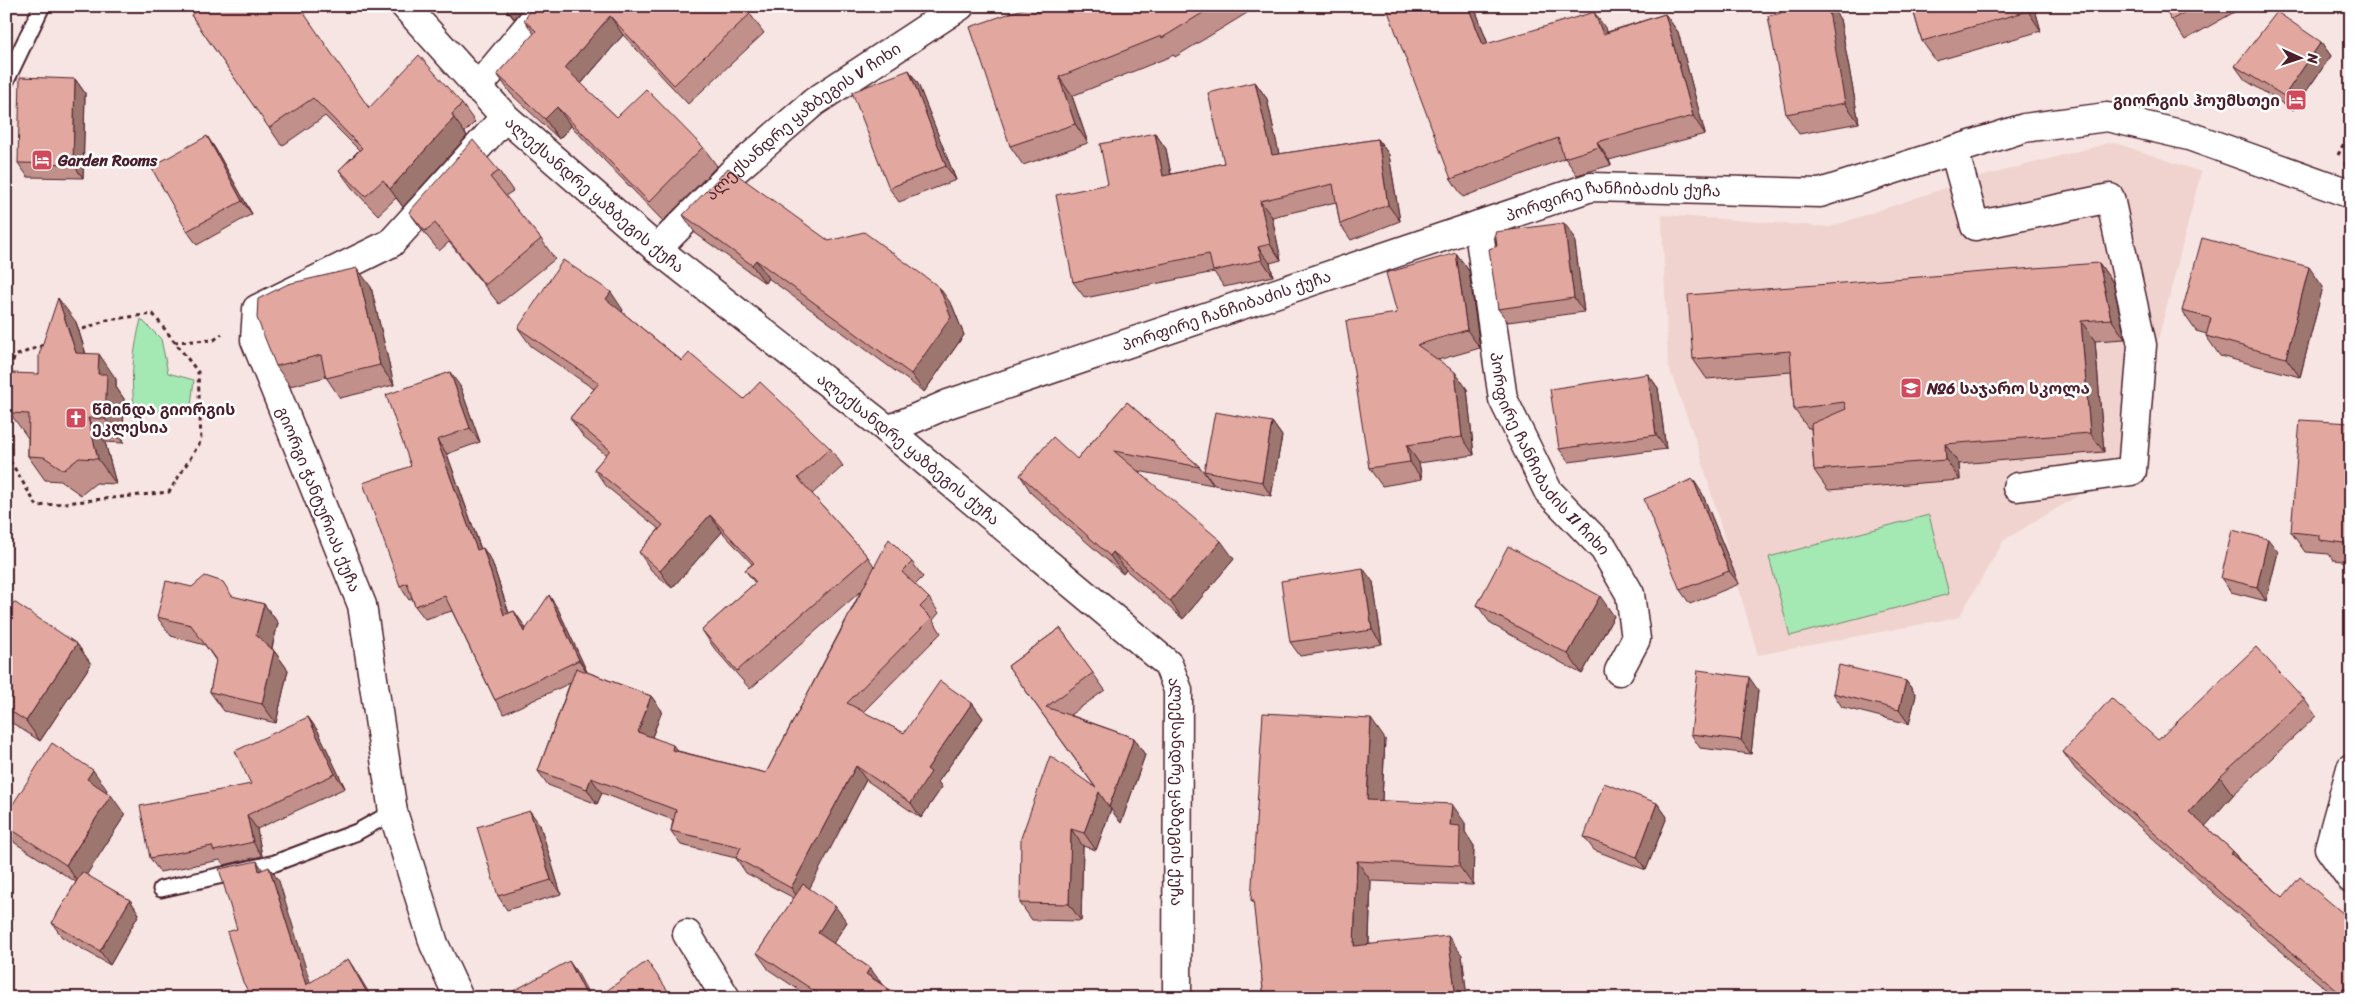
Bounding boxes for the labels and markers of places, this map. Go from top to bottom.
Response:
place label: გიორგის ჰოუმსთეი [2113,86,2280,115]
hotel icon: გიორგის ჰოუმსთეი [2284,88,2308,112]
place label: Garden Rooms [57,146,158,175]
hotel icon: Garden Rooms [30,148,54,172]
place label: №6 საჯარო სკოლა [1926,374,2090,403]
school or university icon: №6 საჯარო სკოლა [1899,376,1923,400]
place label: წმინდა გიორგის ეკლესია [92,395,235,442]
church icon: წმინდა გიორგის ეკლესია [64,406,88,430]

